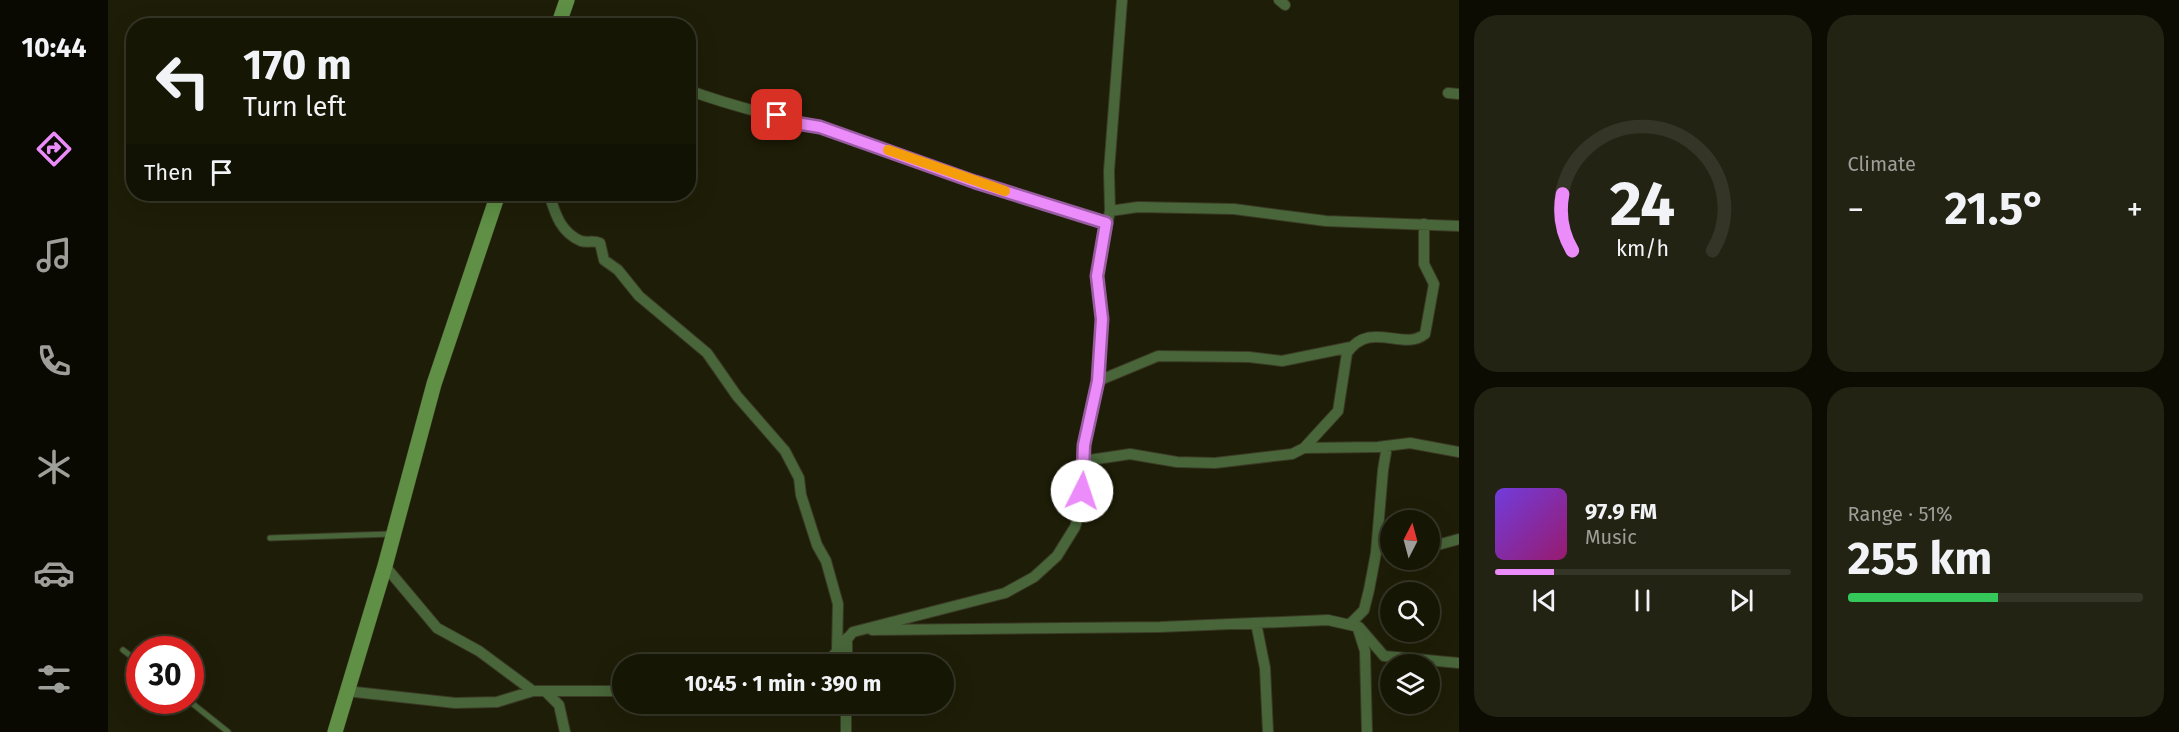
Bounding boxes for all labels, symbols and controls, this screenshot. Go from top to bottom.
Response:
text: 10:44 [21,32,87,64]
text: 170 m [243,40,352,90]
icon: left [144,42,222,120]
pin [751,89,802,140]
text: Turn left [243,91,346,123]
icon: arrive [760,98,793,131]
icon: directions [33,128,75,170]
text: Climate [1848,152,1916,176]
icon: arrive [205,156,238,189]
text: Then [144,159,193,186]
text: 24 [1610,167,1676,242]
text: 21.5° [1945,182,2046,236]
text: − [1848,190,1864,230]
text: + [2127,190,2143,230]
icon: music [33,234,75,276]
text: km/h [1616,236,1669,262]
icon: phone [33,340,75,382]
icon: climate [33,446,75,488]
position arrow [1050,459,1114,523]
text: 97.9 FM [1585,498,1657,525]
text: Range · 51% [1848,502,1953,526]
north arrow [1380,510,1440,570]
map controls [1380,510,1440,714]
text: Music [1585,525,1637,549]
text: 255 km [1848,532,1992,586]
icon: car [33,552,75,594]
button: search [1380,582,1440,642]
icon: previous [1528,584,1561,617]
icon: pause [1626,584,1659,617]
icon: next [1725,584,1758,617]
speed limit sign: 30 [126,636,204,714]
button: layers [1380,654,1440,714]
icon: filters [33,658,75,700]
text: 10:45 · 1 min · 390 m [685,670,881,697]

